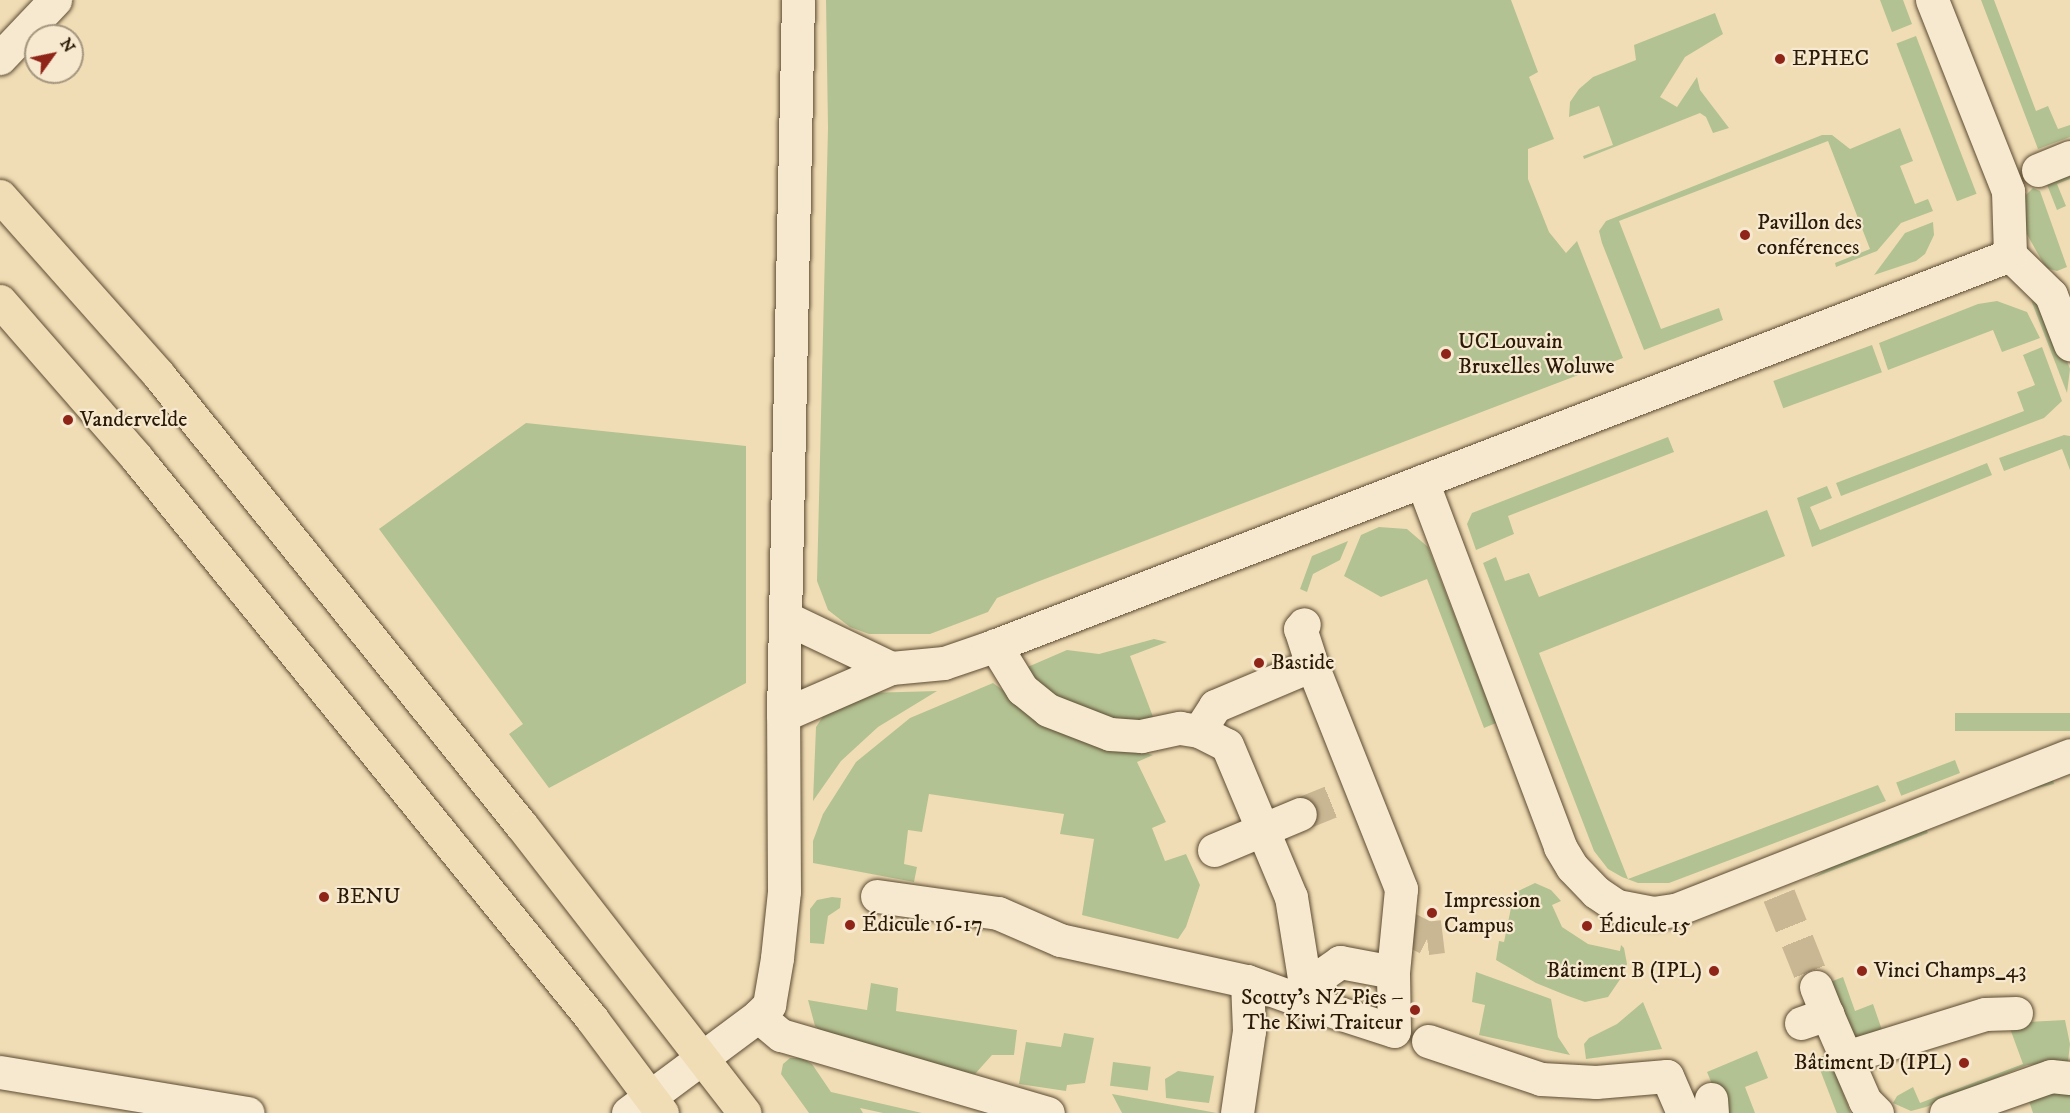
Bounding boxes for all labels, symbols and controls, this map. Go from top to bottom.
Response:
north arrow [24,24,84,84]
text: N [55,34,79,56]
place label: EPHEC [1792,46,1869,72]
marker: EPHEC [1773,52,1787,66]
place label: Pavillon des conférences [1757,209,1862,260]
marker: Pavillon des conférences [1738,228,1752,242]
place label: UCLouvain Bruxelles Woluwe [1458,328,1615,380]
marker: UCLouvain Bruxelles Woluwe [1439,347,1453,361]
place label: Vandervelde [80,407,187,433]
marker: Vandervelde [61,413,75,427]
place label: Bastide [1271,650,1334,676]
marker: Bastide [1252,656,1266,670]
place label: BENU [336,884,401,910]
place label: Impression Campus [1444,887,1540,938]
marker: BENU [317,890,331,904]
marker: Impression Campus [1425,906,1439,920]
place label: Édicule 16-17 [862,912,983,938]
place label: Édicule 15 [1599,913,1691,939]
marker: Édicule 16-17 [843,918,857,932]
marker: Édicule 15 [1580,919,1594,933]
place label: Bâtiment B (IPL) [1546,958,1702,984]
place label: Vinci Champs_43 [1874,958,2026,984]
marker: Bâtiment B (IPL) [1707,964,1721,978]
marker: Vinci Champs_43 [1855,964,1869,978]
place label: Scotty's NZ Pies – The Kiwi Traiteur [1241,984,1403,1036]
marker: Scotty's NZ Pies – The Kiwi Traiteur [1408,1003,1422,1017]
place label: Bâtiment D (IPL) [1794,1050,1952,1076]
marker: Bâtiment D (IPL) [1957,1056,1971,1070]

